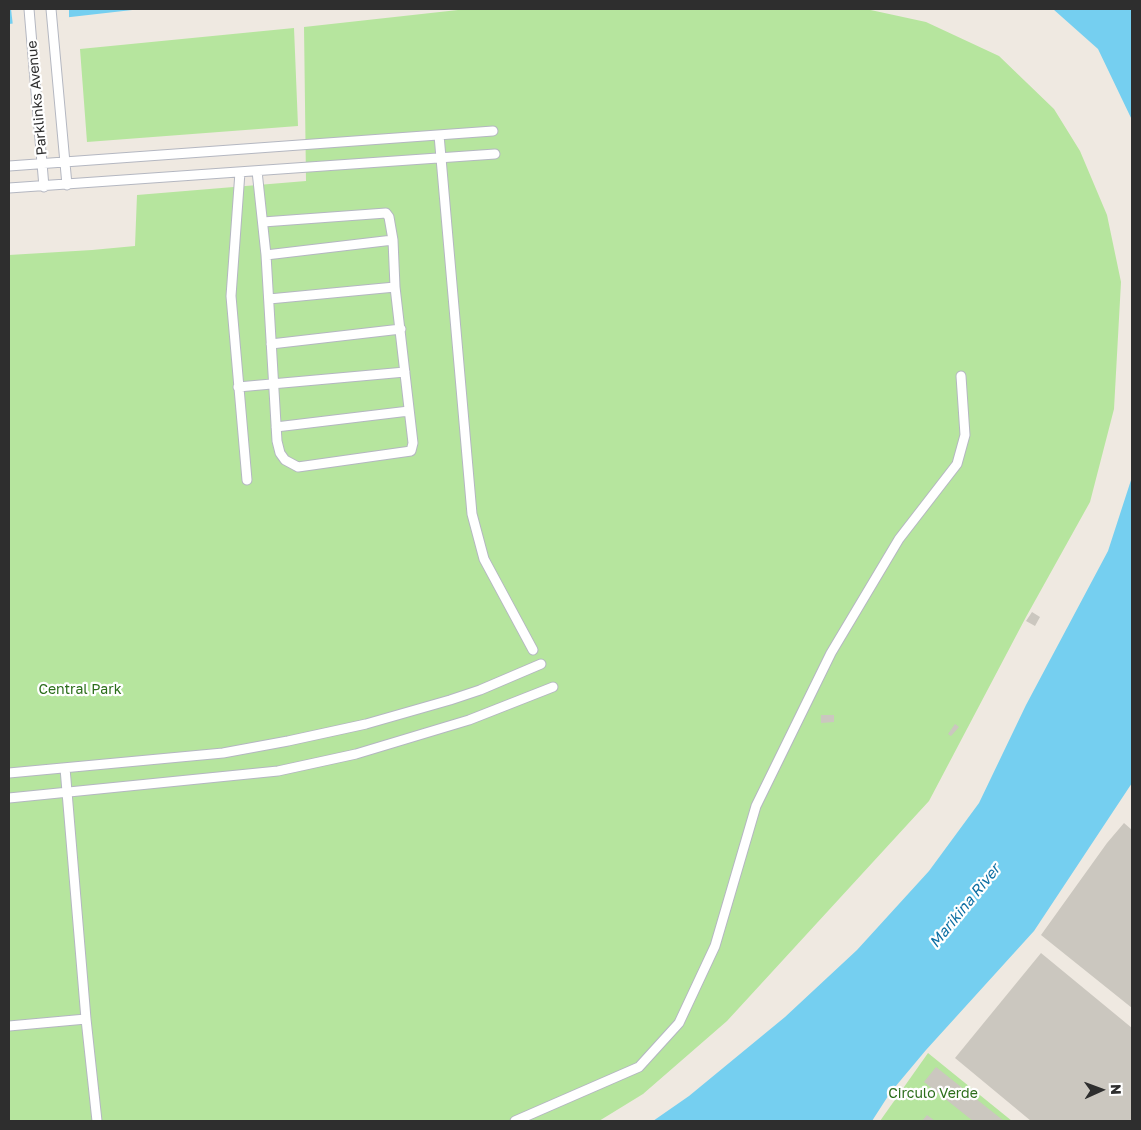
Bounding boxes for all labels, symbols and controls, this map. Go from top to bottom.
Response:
street label: Parklinks Avenue [24,40,50,156]
park label: Central Park [38,682,122,698]
water label: Marikina River [926,861,1004,951]
north arrow [1076,1065,1126,1115]
text: N [1108,1084,1125,1095]
park label: Circulo Verde [888,1086,978,1102]

